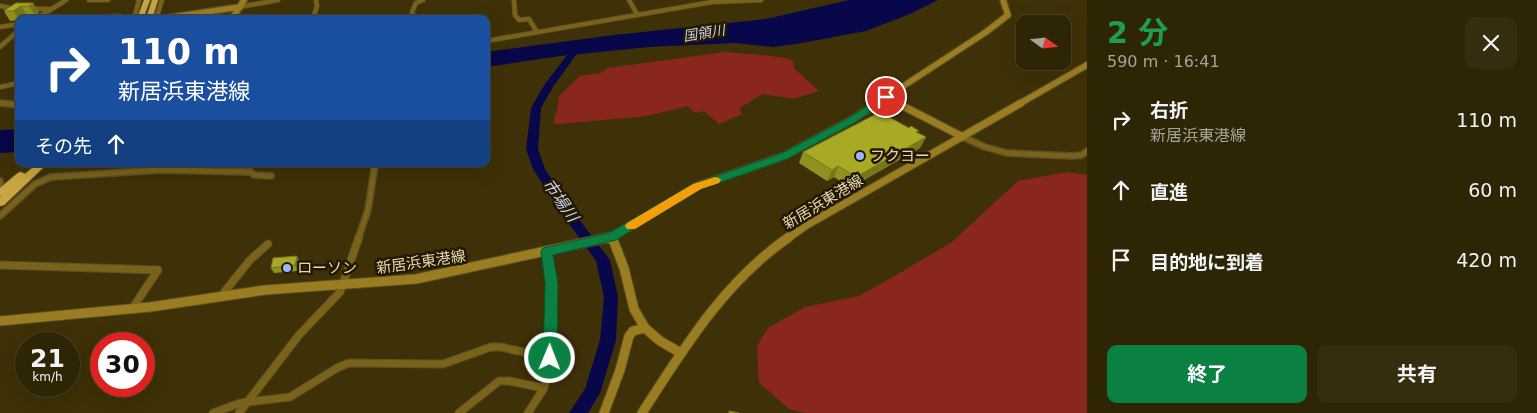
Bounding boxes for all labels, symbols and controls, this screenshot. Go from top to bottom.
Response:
north arrow [1016,15,1071,70]
map controls [1016,15,1071,70]
text: 2 分 [1107,15,1168,50]
button: close [1465,17,1517,69]
water label: 国領川 [682,22,728,44]
text: 110 m [118,32,240,72]
icon: right [35,35,100,100]
text: 590 m · 16:41 [1107,52,1220,71]
pin [865,76,907,118]
text: 新居浜東港線 [118,79,250,104]
icon: arrive [872,83,900,111]
text: 右折 [1150,99,1188,121]
icon: right [1107,106,1135,134]
text: 110 m [1456,109,1517,131]
text: 新居浜東港線 [1150,126,1246,145]
icon: ahead [102,130,130,158]
text: その先 [35,135,92,157]
place label: フクヨー [870,147,930,165]
marker: フクヨー [854,150,866,162]
street label: 新居浜東港線 [780,171,866,233]
water label: 市場川 [539,175,583,227]
icon: ahead [1107,176,1135,204]
text: 60 m [1468,179,1517,201]
text: 直進 [1150,181,1188,203]
icon: arrive [1107,246,1135,274]
street label: 新居浜東港線 [375,247,467,277]
text: 420 m [1456,249,1517,271]
text: 目的地に到着 [1150,251,1264,273]
place label: ローソン [297,259,357,277]
marker: ローソン [281,262,293,274]
position arrow [523,331,575,383]
speed limit sign: 30 [90,332,155,397]
text: 21 [30,344,65,373]
button: 終了 [1107,345,1307,403]
button: 共有 [1317,345,1517,403]
text: km/h [32,370,63,384]

